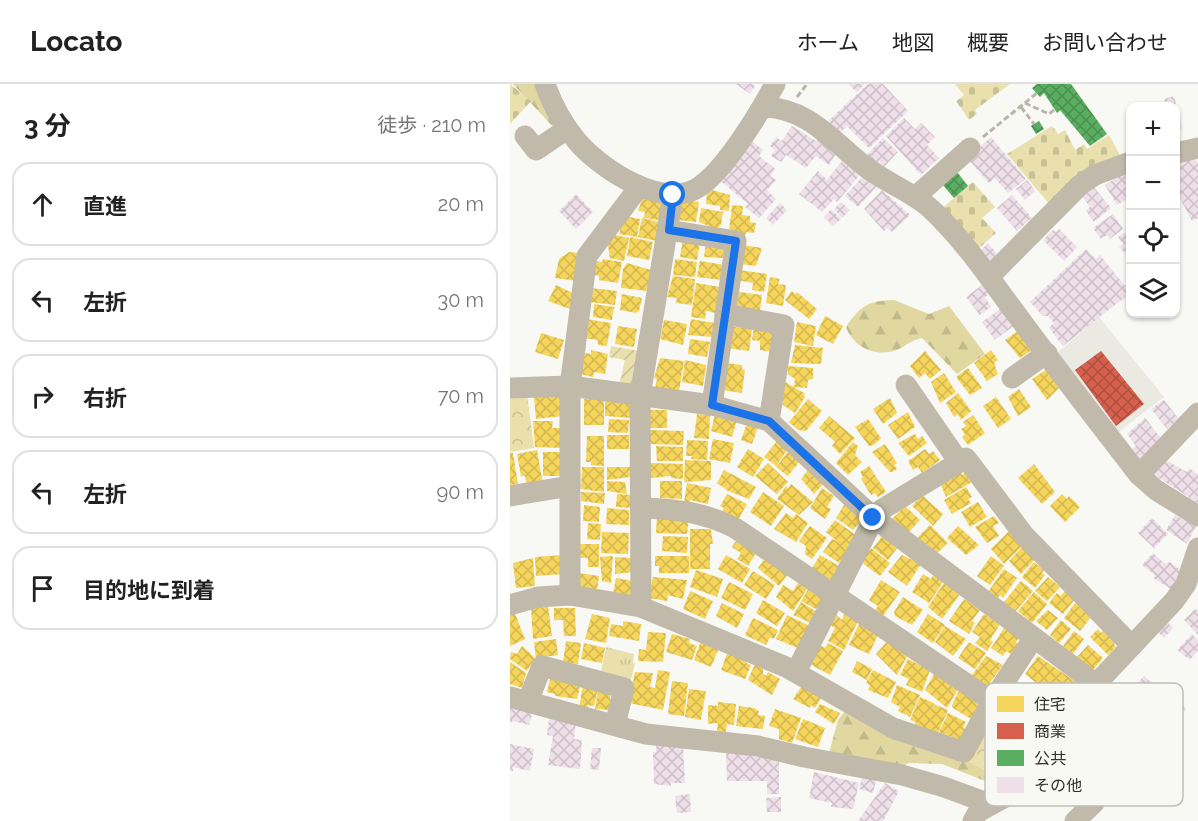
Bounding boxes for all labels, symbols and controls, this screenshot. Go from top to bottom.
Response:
text: Locato [30,25,122,58]
text: ホーム [797,30,859,55]
text: 地図 [892,30,934,55]
text: 概要 [967,30,1009,55]
text: お問い合わせ [1042,30,1168,55]
map controls [1126,102,1180,318]
button: + [1126,102,1180,156]
text: 3 分 [24,111,71,141]
text: 徒歩 · 210 m [377,113,486,137]
button: − [1126,156,1180,210]
route start [659,181,685,207]
icon: ahead [26,188,59,221]
text: 20 m [438,192,484,216]
text: 直進 [83,193,127,219]
button: locate [1126,210,1180,264]
button: layers [1126,264,1180,318]
icon: left [26,284,59,317]
text: 30 m [438,288,484,312]
text: 左折 [83,289,127,315]
icon: right [26,380,59,413]
text: 70 m [438,384,484,408]
text: 右折 [83,385,127,411]
icon: left [26,476,59,509]
text: 90 m [437,480,484,504]
text: 左折 [83,481,127,507]
route end [859,504,885,530]
icon: arrive [26,572,59,605]
text: 目的地に到着 [83,577,215,603]
legend [985,683,1183,806]
text: 住宅 [1034,695,1066,714]
text: 商業 [1034,722,1066,741]
text: 公共 [1034,749,1066,768]
text: その他 [1034,776,1082,795]

